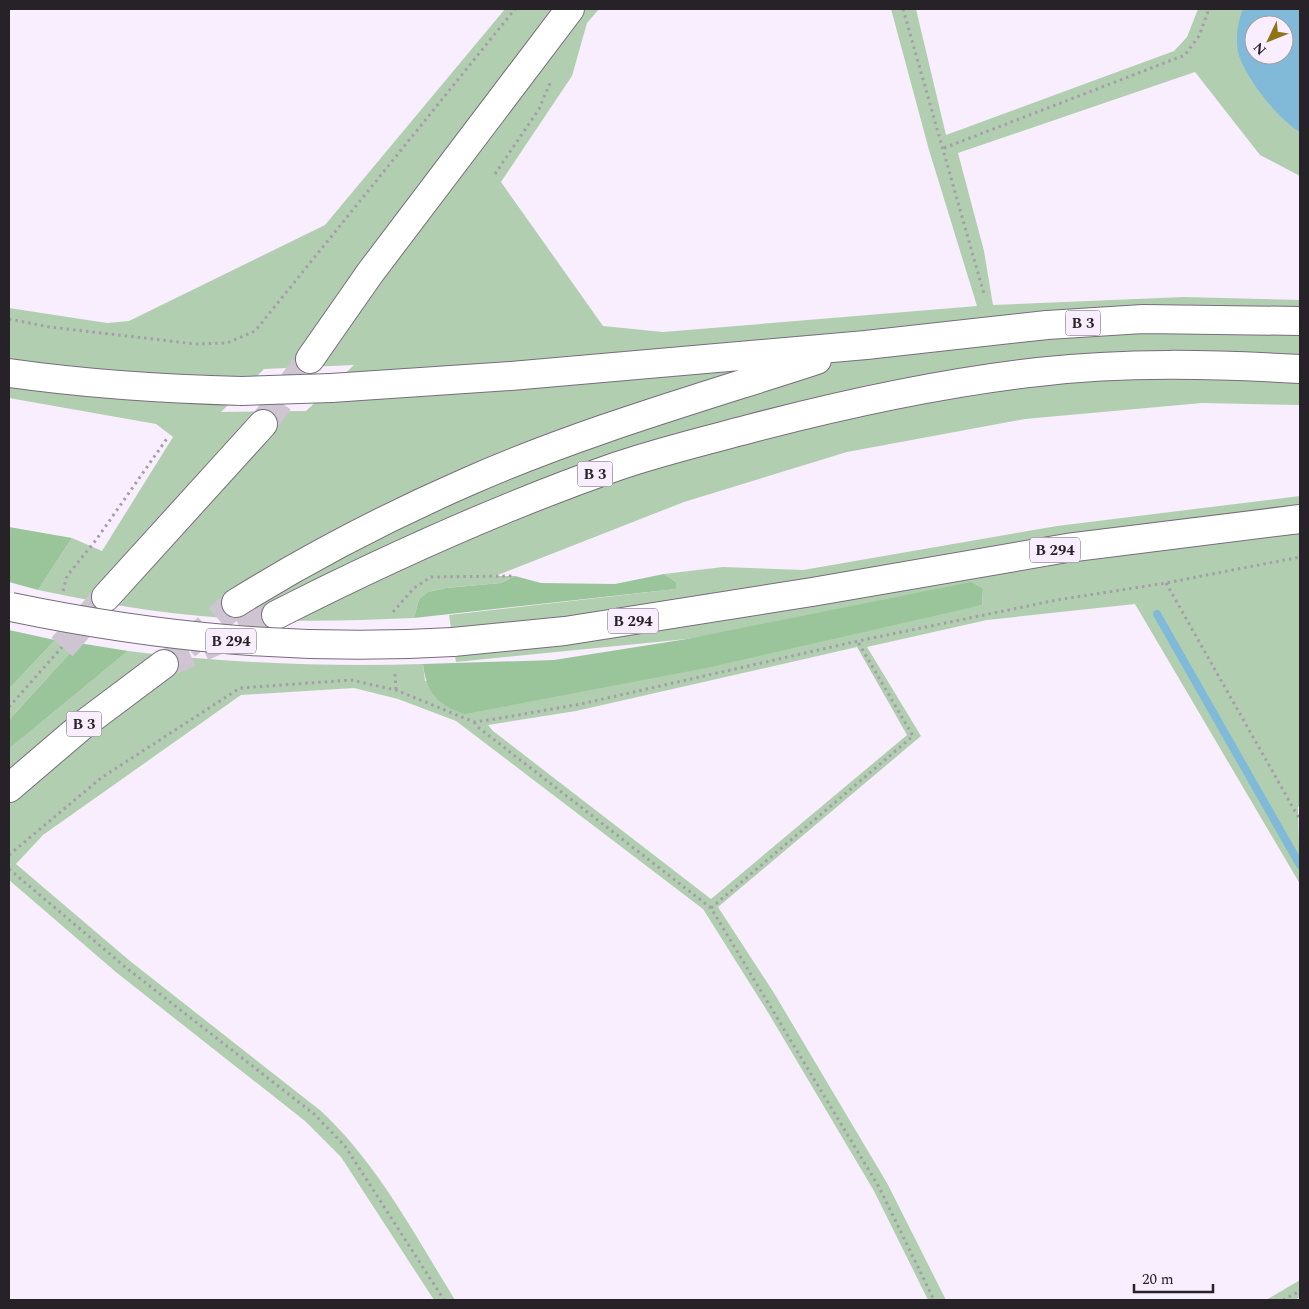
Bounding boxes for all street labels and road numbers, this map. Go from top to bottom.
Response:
road number: B 3 [1066,310,1100,336]
road number: B 3 [578,462,612,486]
road number: B 294 [1030,538,1080,562]
road number: B 294 [608,608,658,634]
road number: B 294 [206,628,256,654]
road number: B 3 [66,712,102,736]

